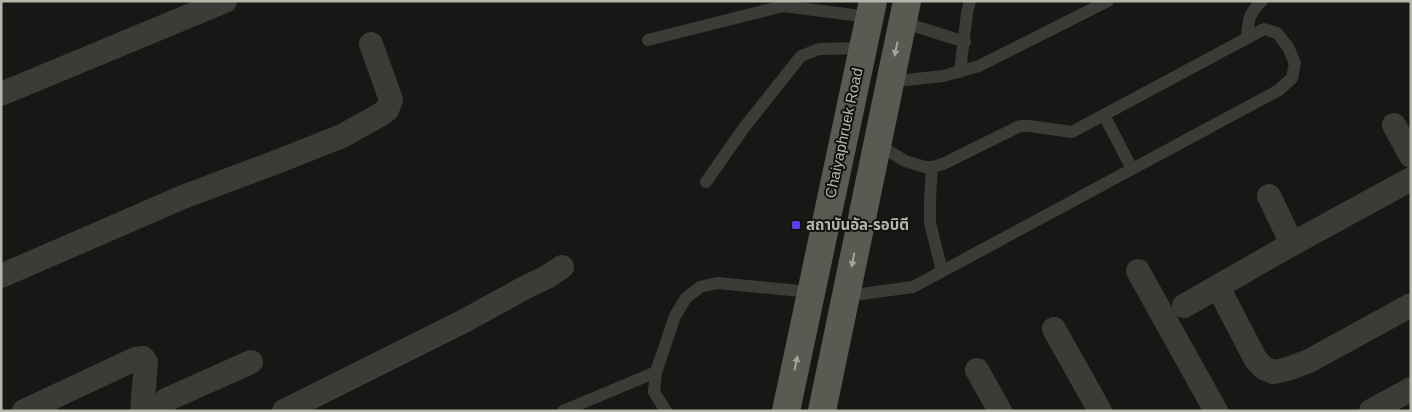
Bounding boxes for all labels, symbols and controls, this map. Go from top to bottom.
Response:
one-way arrow [892,41,900,57]
street label: Chaiyaphruek Road [821,66,866,200]
place label: สถาบันอัล-รอบิตี [806,216,909,233]
marker: สถาบันอัล-รอบิตี [790,219,802,231]
one-way arrow [849,252,857,268]
one-way arrow [792,355,800,371]

